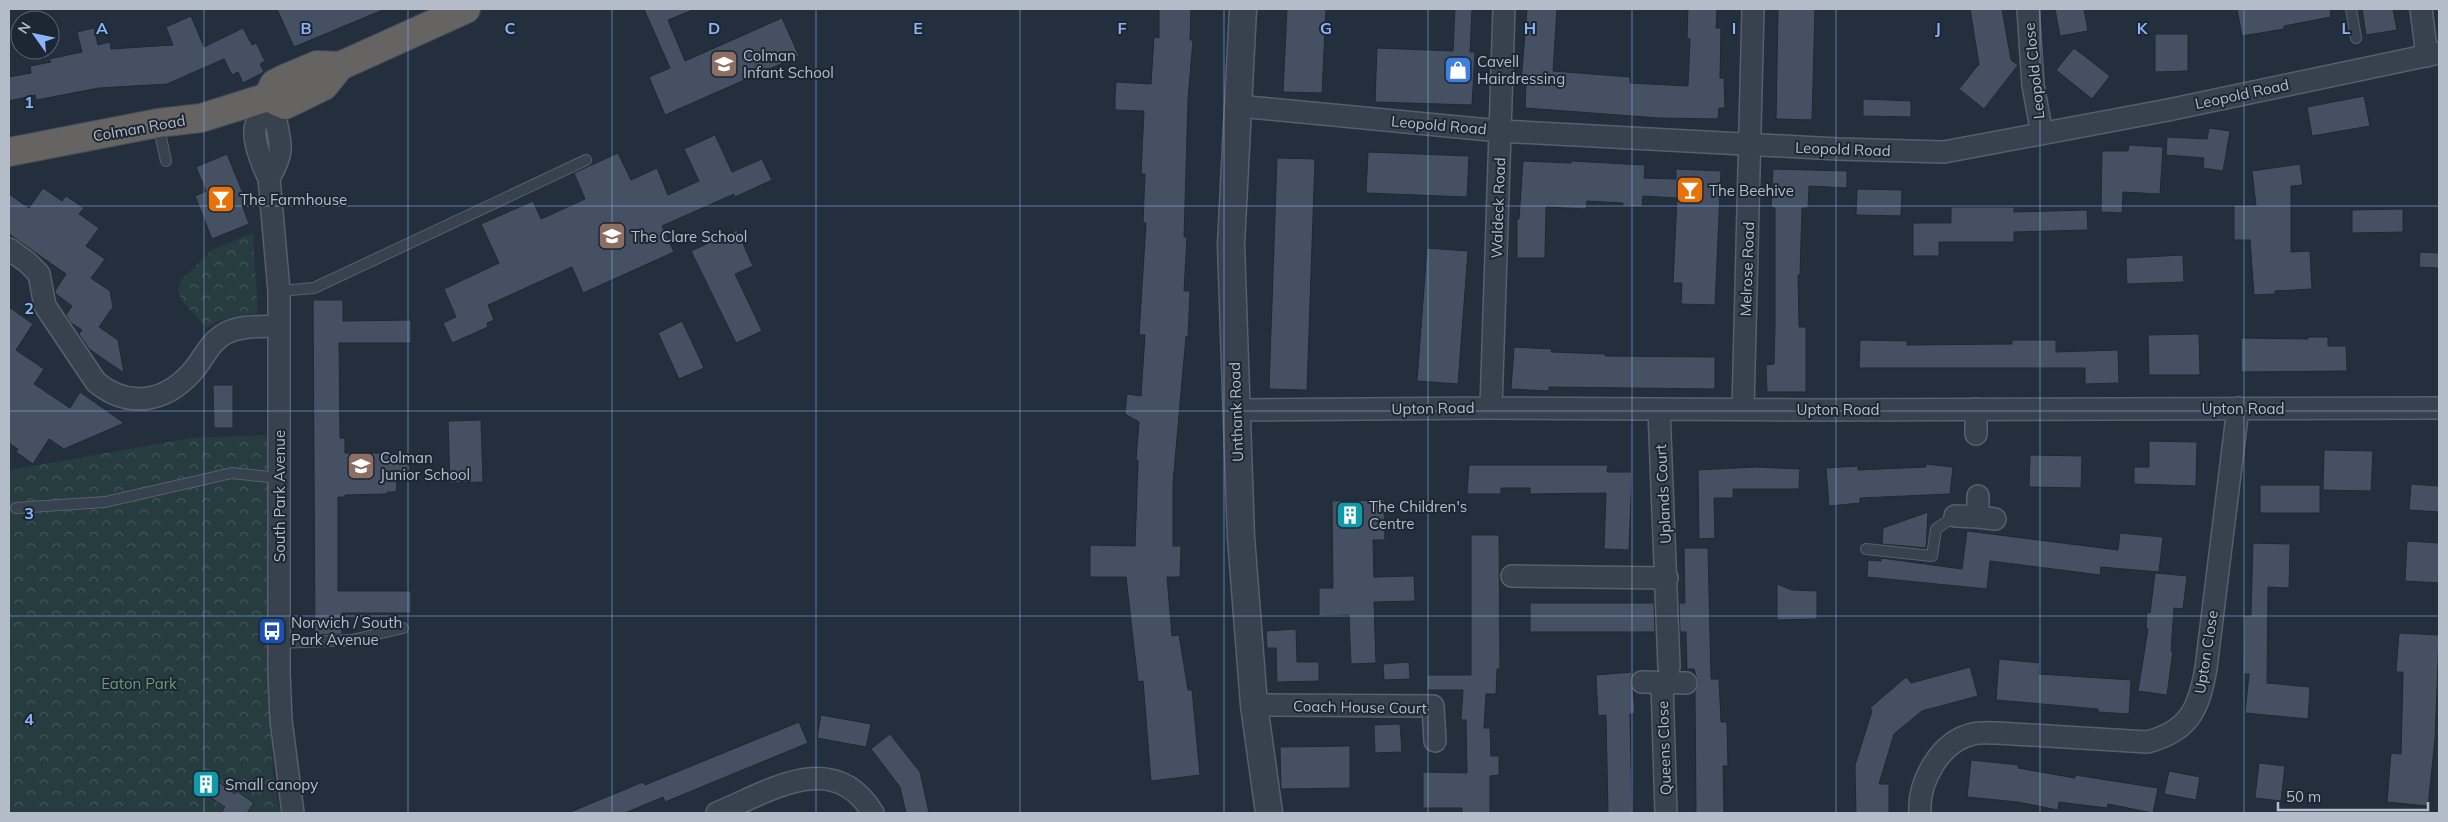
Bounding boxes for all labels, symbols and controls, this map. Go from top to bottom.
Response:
north arrow [10,10,60,60]
text: A [96,18,108,38]
text: B [300,18,312,38]
text: C [505,18,516,38]
text: D [708,18,720,38]
text: E [913,18,923,38]
text: F [1117,18,1127,38]
text: G [1320,18,1332,38]
text: H [1524,18,1536,38]
text: I [1732,18,1736,38]
text: J [1935,18,1941,38]
text: K [2137,18,2149,38]
text: L [2342,18,2351,38]
text: N [14,19,35,37]
street label: Leopold Close [2019,22,2049,120]
place label: Colman Infant School [743,46,834,82]
school or university icon: Colman Infant School [709,49,739,79]
place label: Cavell Hairdressing [1477,52,1565,88]
shop icon: Cavell Hairdressing [1443,55,1473,85]
street label: Leopold Road [2193,75,2291,113]
text: 1 [24,92,34,112]
street label: Colman Road [91,111,187,145]
street label: Leopold Road [1391,111,1487,139]
street label: Leopold Road [1795,138,1891,160]
street label: Waldeck Road [1487,157,1509,259]
bar icon: The Beehive [1675,175,1705,205]
place label: The Beehive [1709,181,1794,200]
bar icon: The Farmhouse [206,184,236,214]
place label: The Farmhouse [240,190,347,209]
school or university icon: The Clare School [597,221,627,251]
street label: Melrose Road [1736,221,1758,317]
place label: The Clare School [631,227,747,246]
text: 2 [24,298,34,318]
street label: Unthank Road [1225,362,1247,462]
street label: Upton Road [1391,398,1475,418]
street label: Upton Road [2201,399,2285,418]
street label: Upton Road [1796,400,1880,419]
street label: South Park Avenue [270,430,289,562]
street label: Uplands Court [1651,444,1675,544]
place label: Colman Junior School [380,448,470,484]
school or university icon: Colman Junior School [346,451,376,481]
place label: The Children's Centre [1369,497,1467,533]
building icon: The Children's Centre [1335,500,1365,530]
text: 3 [24,503,34,523]
street label: Upton Close [2190,609,2222,695]
place label: Norwich / South Park Avenue [291,613,402,649]
bus stop icon: Norwich / South Park Avenue [257,616,287,646]
park label: Eaton Park [101,674,177,693]
street label: Coach House Court [1293,696,1427,718]
street label: Queens Close [1653,700,1675,796]
text: 4 [24,709,34,729]
building icon: Small canopy [191,769,221,799]
place label: Small canopy [225,775,318,794]
scale bar [2278,780,2428,812]
text: 50 m [2286,787,2321,806]

